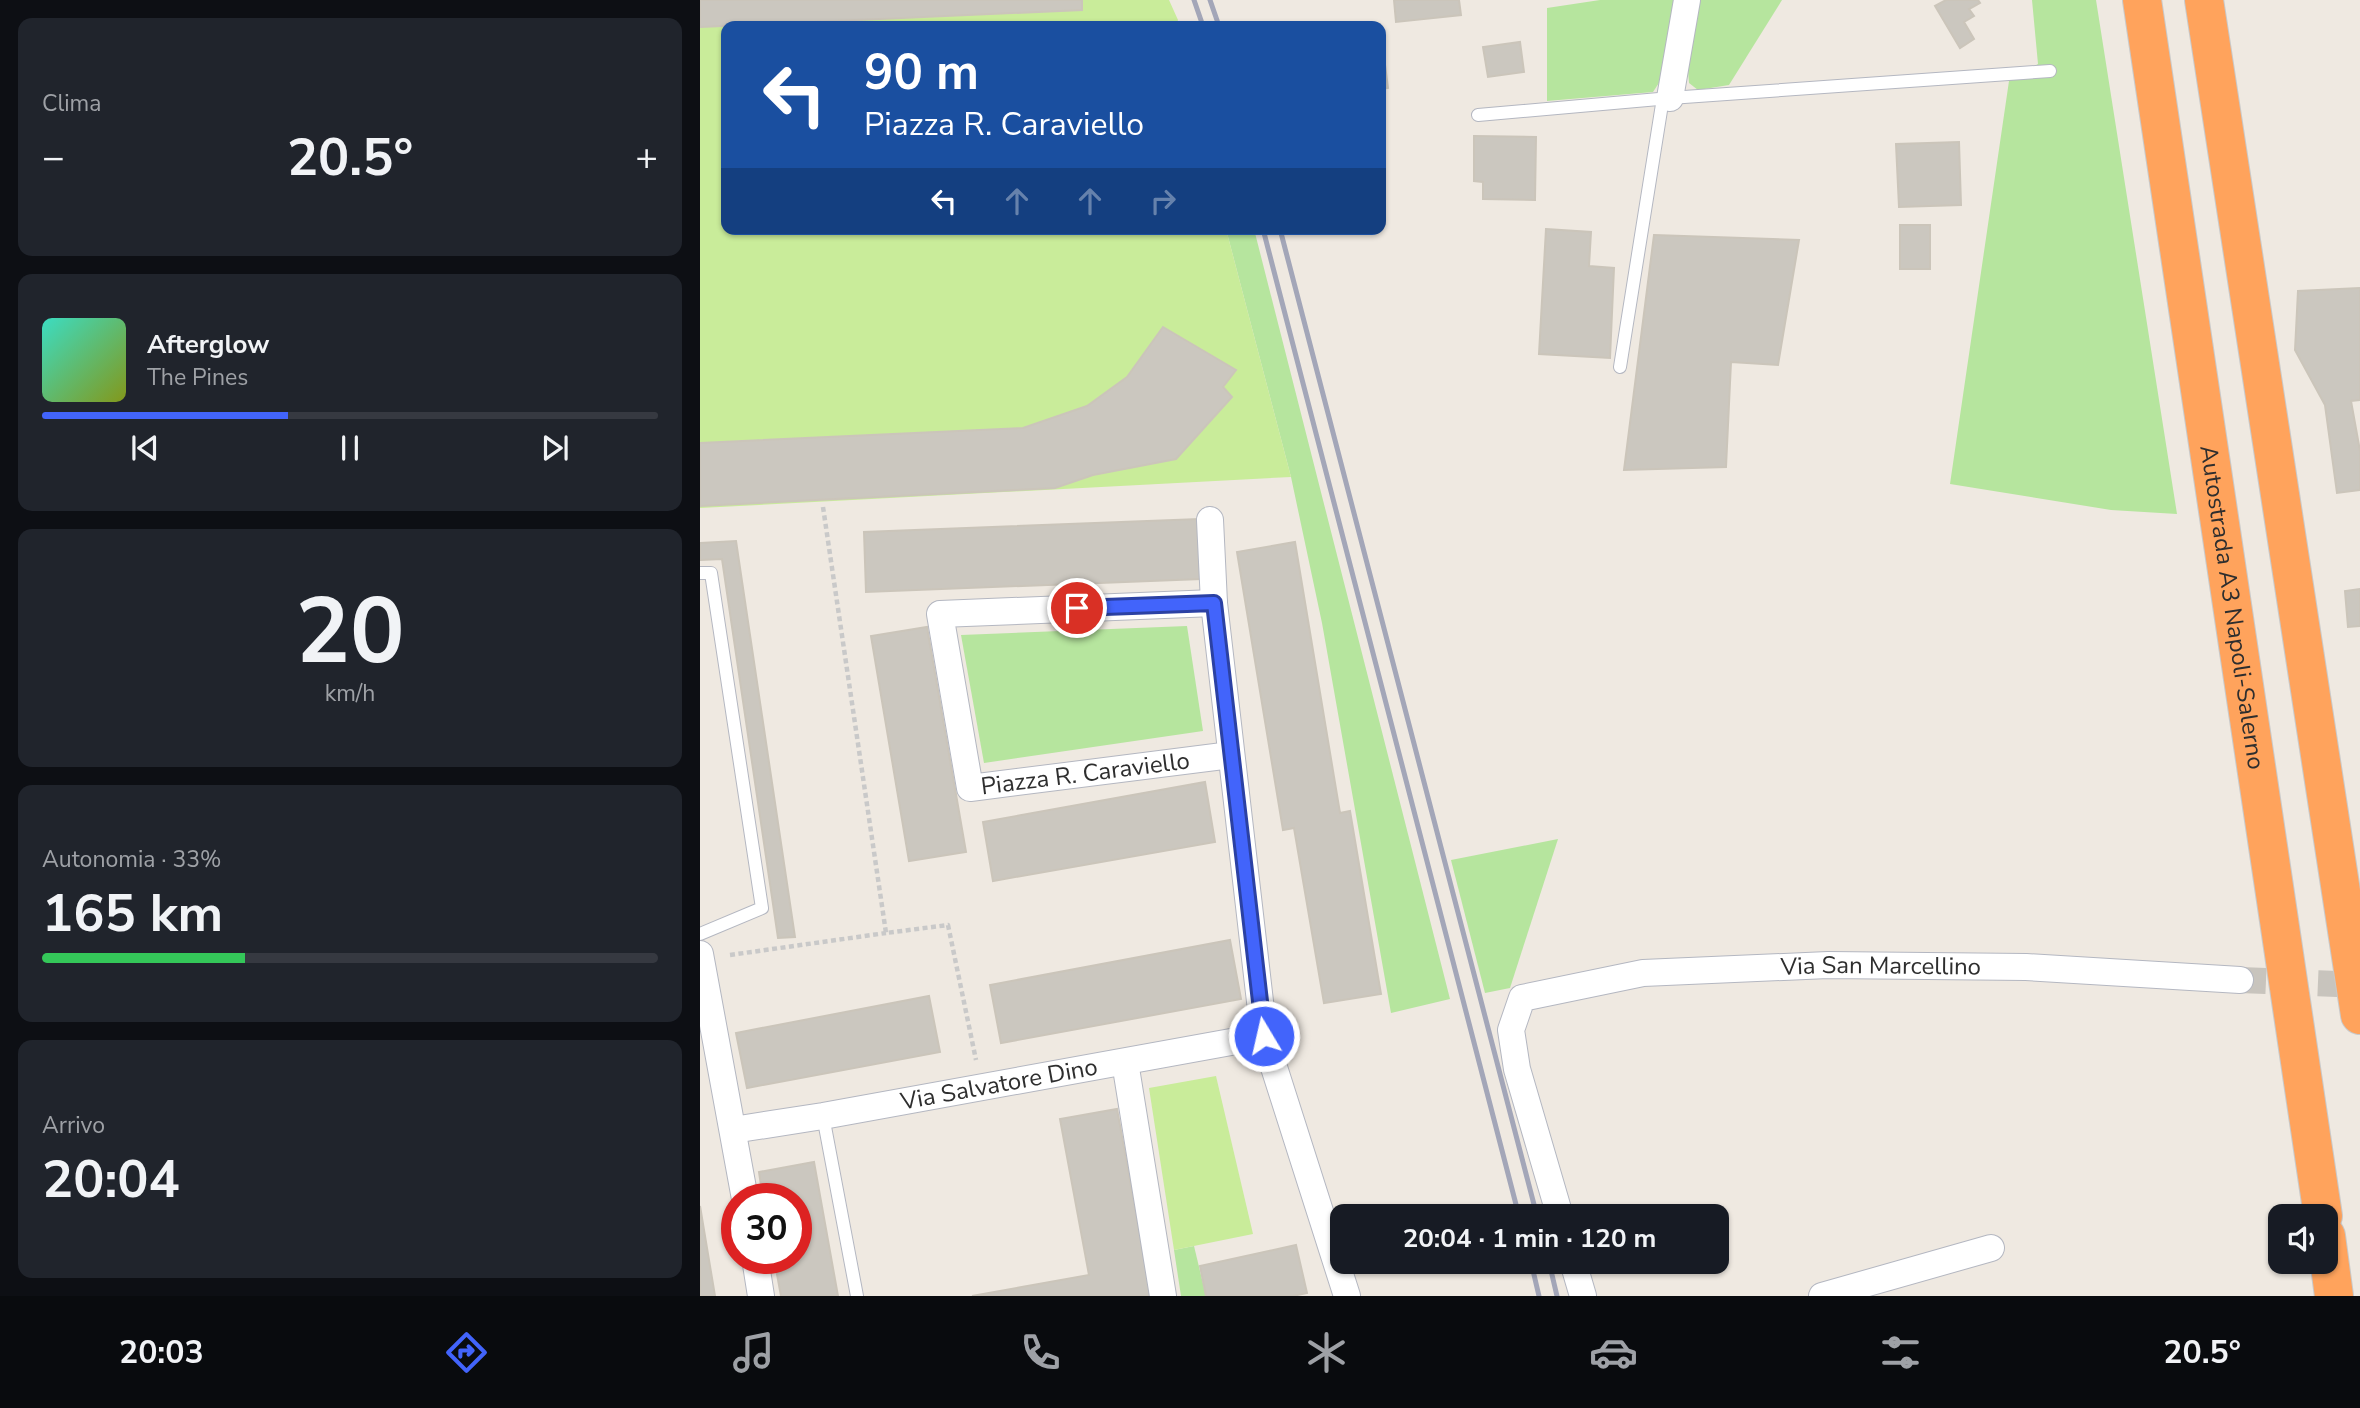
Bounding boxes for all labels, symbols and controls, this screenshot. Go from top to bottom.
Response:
text: 90 m [864,39,979,106]
icon: left [749,49,840,140]
text: Clima [42,88,102,119]
text: Piazza R. Caraviello [864,103,1144,146]
text: 20.5° [287,122,413,193]
text: − [42,132,65,183]
text: + [635,132,658,183]
icon: left [925,182,963,220]
icon: ahead [998,182,1036,220]
icon: ahead [1071,182,1109,220]
icon: right [1144,182,1182,220]
text: Afterglow [147,327,270,362]
text: The Pines [147,362,248,393]
icon: previous [126,429,164,467]
icon: pause [331,429,369,467]
icon: next [536,429,574,467]
street label: Autostrada A3 Napoli-Salerno [2192,443,2272,772]
text: 20 [295,570,405,694]
pin [1047,578,1107,638]
icon: arrive [1058,589,1096,627]
text: km/h [325,678,375,709]
street label: Piazza R. Caraviello [979,744,1192,802]
text: Autonomia · 33% [42,844,222,875]
text: 165 km [42,878,223,949]
street label: Via San Marcellino [1779,949,1981,983]
position arrow [1227,999,1301,1073]
street label: Via Salvatore Dino [897,1051,1100,1118]
text: Arrivo [42,1110,105,1141]
text: 20:04 [42,1144,180,1215]
speed limit sign: 30 [721,1183,812,1274]
map controls [2268,1204,2338,1274]
button: sound [2268,1204,2338,1274]
text: 20:04 · 1 min · 120 m [1403,1221,1656,1256]
icon: directions [442,1328,491,1377]
icon: music [729,1328,778,1377]
icon: phone [1016,1328,1065,1377]
icon: climate [1302,1328,1351,1377]
icon: car [1589,1328,1638,1377]
icon: filters [1876,1328,1925,1377]
text: 20:03 [119,1331,204,1374]
text: 20.5° [2163,1331,2241,1374]

